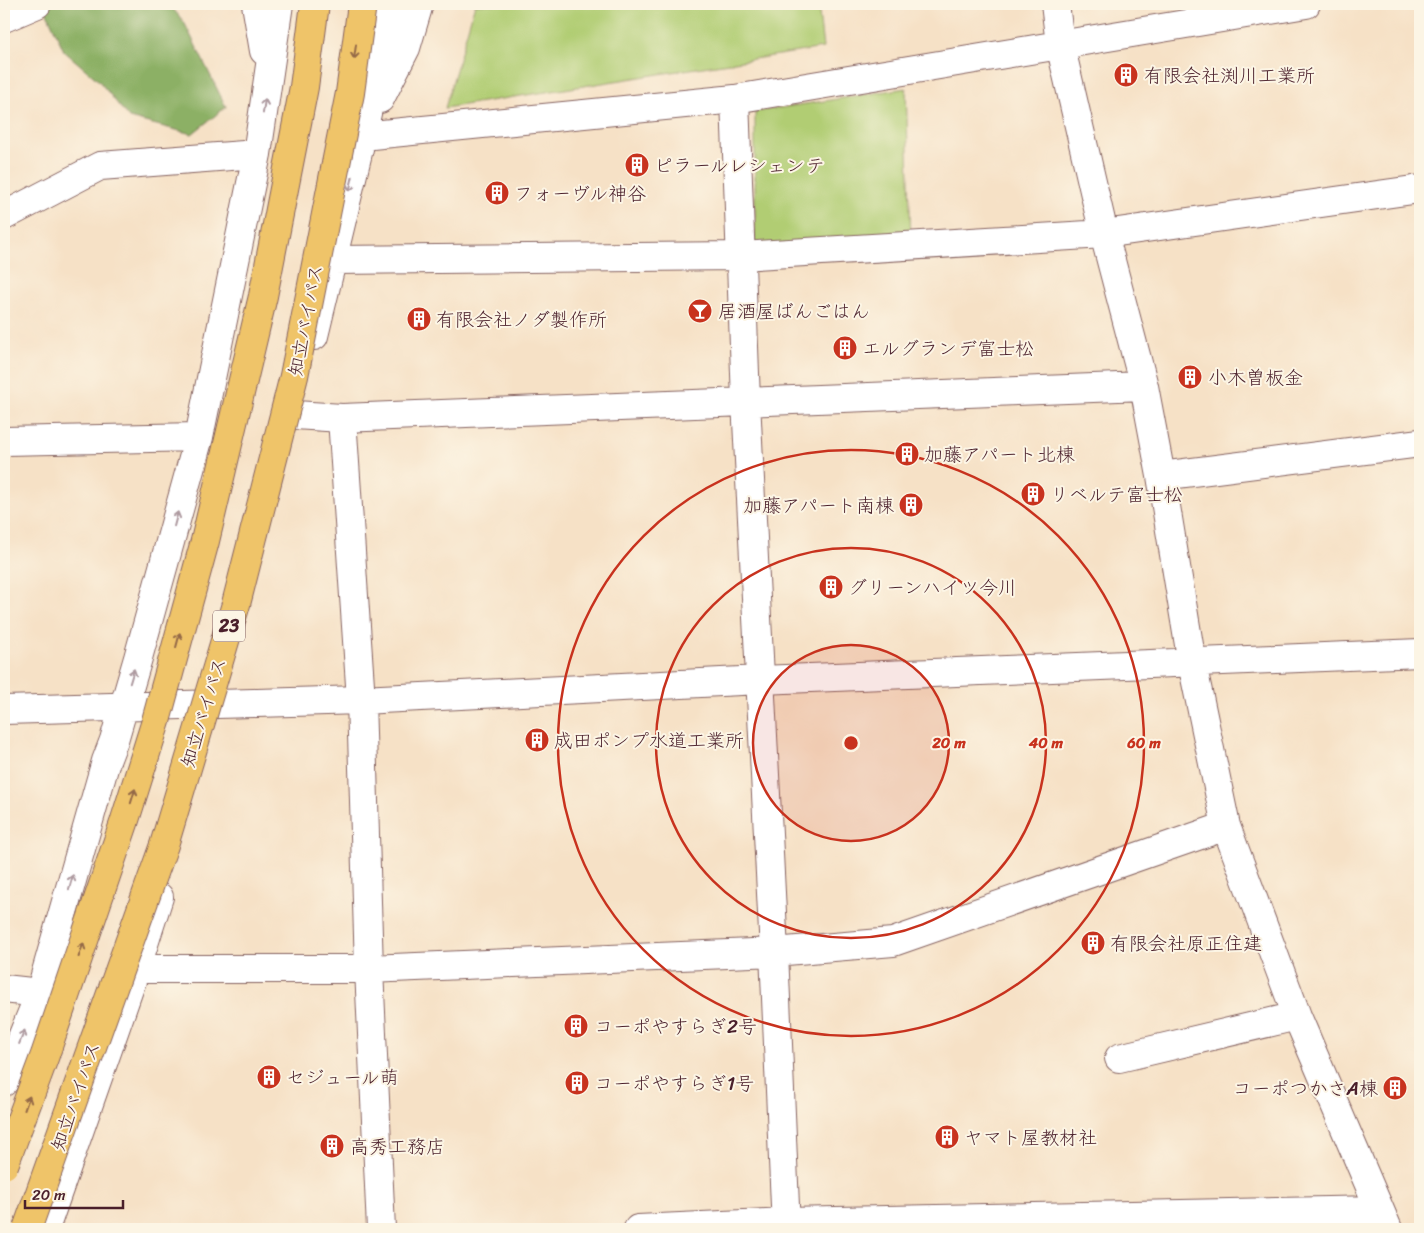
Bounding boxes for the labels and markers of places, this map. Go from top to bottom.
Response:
place label: 有限会社渕川工業所 [1144,59,1315,92]
building icon: 有限会社渕川工業所 [1113,62,1139,88]
place label: ピラールレシェンテ [654,149,825,182]
building icon: ピラールレシェンテ [624,152,650,178]
place label: フォーヴル神谷 [514,177,646,210]
building icon: フォーヴル神谷 [484,180,510,206]
place label: 居酒屋ばんごはん [718,295,870,328]
bar icon: 居酒屋ばんごはん [687,298,713,324]
place label: 有限会社ノダ製作所 [436,303,607,336]
building icon: 有限会社ノダ製作所 [406,306,432,332]
place label: エルグランデ富士松 [862,332,1034,365]
building icon: エルグランデ富士松 [832,335,858,361]
place label: 小木曽板金 [1208,361,1303,394]
building icon: 小木曽板金 [1177,364,1203,390]
place label: 加藤アパート北棟 [924,438,1075,471]
building icon: 加藤アパート北棟 [894,441,920,467]
place label: リベルテ富士松 [1050,478,1183,511]
building icon: リベルテ富士松 [1020,481,1046,507]
place label: 加藤アパート南棟 [743,489,894,522]
building icon: 加藤アパート南棟 [898,492,924,518]
place label: グリーンハイツ今川 [848,571,1017,604]
building icon: グリーンハイツ今川 [818,574,844,600]
place label: 成田ポンプ水道工業所 [554,724,744,757]
building icon: 成田ポンプ水道工業所 [524,727,550,753]
centre of rings [842,734,860,752]
place label: 有限会社原正住建 [1110,927,1262,960]
building icon: 有限会社原正住建 [1080,930,1106,956]
place label: コーポやすらぎ2号 [594,1010,757,1043]
building icon: コーポやすらぎ2号 [563,1013,589,1039]
place label: セジュール萌 [286,1061,399,1094]
building icon: セジュール萌 [256,1064,282,1090]
place label: コーポやすらぎ1号 [594,1067,754,1100]
building icon: コーポやすらぎ1号 [564,1070,590,1096]
place label: コーポつかさA棟 [1233,1072,1378,1105]
building icon: コーポつかさA棟 [1382,1075,1408,1101]
place label: ヤマト屋教材社 [964,1121,1097,1154]
building icon: ヤマト屋教材社 [934,1124,960,1150]
place label: 高秀工務店 [350,1130,445,1163]
building icon: 高秀工務店 [319,1133,345,1159]

